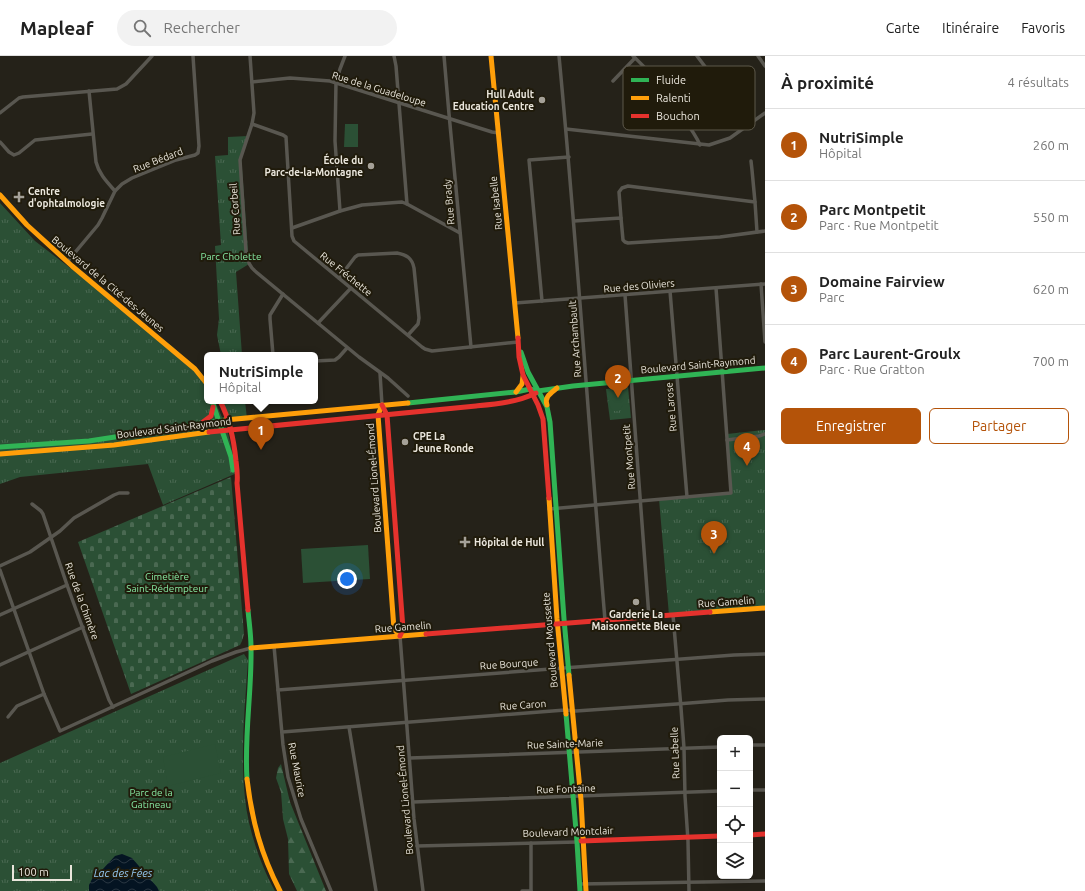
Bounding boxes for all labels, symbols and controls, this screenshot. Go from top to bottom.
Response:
search box [117,10,397,46]
text: Mapleaf [20,17,93,39]
icon: search [131,17,153,39]
text: Rechercher [163,19,240,36]
text: Carte [886,20,920,36]
text: Itinéraire [942,20,999,36]
text: Favoris [1021,20,1065,36]
legend [623,66,755,130]
street label: Rue de la Guadeloupe [331,69,427,109]
text: À proximité [781,73,874,92]
text: Fluide [656,74,686,86]
text: 4 résultats [1008,75,1069,89]
place label: Hull Adult Education Centre [453,89,535,112]
text: Ralenti [656,92,691,104]
marker: Hull Adult Education Centre [537,95,547,105]
text: Bouchon [656,110,700,122]
text: NutriSimple [819,129,904,146]
text: 1 [790,138,798,152]
text: 260 m [1033,138,1069,152]
street label: Rue Bédard [132,145,184,174]
text: Hôpital [819,146,862,160]
place label: École du Parc-de-la-Montagne [265,153,363,178]
marker: École du Parc-de-la-Montagne [366,161,376,171]
street label: Rue Isabelle [488,176,504,230]
street label: Rue Brady [442,179,456,225]
street label: Rue Corbeil [228,182,242,235]
place label: Centre d'ophtalmologie [28,186,105,209]
marker: Centre d'ophtalmologie [13,191,25,203]
text: Parc Montpetit [819,201,926,218]
text: 2 [790,210,798,224]
text: 550 m [1033,210,1069,224]
text: Parc · Rue Montpetit [819,218,939,232]
street label: Boulevard de la Cité-des-Jeunes [50,234,166,334]
street label: Rue Fréchette [318,250,374,298]
park label: Parc Cholette [201,251,261,262]
text: Domaine Fairview [819,273,945,290]
street label: Rue des Oliviers [603,277,675,295]
text: 3 [790,282,798,296]
text: 620 m [1033,282,1069,296]
text: Parc [819,290,844,304]
street label: Rue Archambault [567,300,583,378]
text: Parc Laurent-Groulx [819,345,961,362]
popup [204,352,318,404]
street label: Boulevard Saint-Raymond [640,354,756,376]
text: 4 [790,354,798,368]
text: 700 m [1033,354,1069,368]
text: Parc · Rue Gratton [819,362,925,376]
text: NutriSimple [219,363,303,380]
pin: 2 [605,365,631,398]
text: Hôpital [219,380,261,394]
street label: Rue Larose [663,382,679,432]
button: Enregistrer [781,408,921,444]
button: Partager [929,408,1069,444]
street label: Boulevard Saint-Raymond [116,415,232,440]
pin: 1 [248,417,274,450]
street label: Boulevard Lionel-Émond [364,423,383,533]
street label: Rue Montpetit [621,424,637,490]
place label: CPE La Jeune Ronde [413,431,474,454]
pin: 4 [734,433,760,466]
marker: CPE La Jeune Ronde [400,437,410,447]
pin: 3 [701,521,727,554]
marker: Hôpital de Hull [459,536,471,548]
place label: Hôpital de Hull [474,537,544,548]
street label: Rue de la Chimère [63,561,101,641]
your location [337,569,357,589]
park label: Cimetière Saint-Rédempteur [126,571,208,594]
street label: Boulevard Moussette [540,592,560,688]
street label: Rue Gamelin [697,595,755,609]
marker: Garderie La Maisonnette Bleue [631,597,641,607]
place label: Garderie La Maisonnette Bleue [592,609,681,632]
street label: Rue Gamelin [374,620,432,634]
street label: Rue Bourque [479,656,539,672]
street label: Rue Caron [499,698,547,712]
street label: Rue Labelle [669,727,681,779]
map controls [717,735,753,879]
button: + [717,735,753,771]
street label: Rue Sainte-Marie [527,737,603,751]
street label: Rue Maurice [286,742,308,798]
street label: Boulevard Lionel-Émond [394,745,415,855]
button: − [717,771,753,807]
street label: Rue Fontaine [536,782,596,796]
park label: Parc de la Gatineau [129,787,173,810]
button: locate [717,807,753,843]
street label: Boulevard Montclair [522,825,614,839]
button: layers [717,843,753,879]
scale bar [12,863,72,882]
text: 100 m [18,866,49,878]
water label: Lac des Fées [94,867,153,879]

